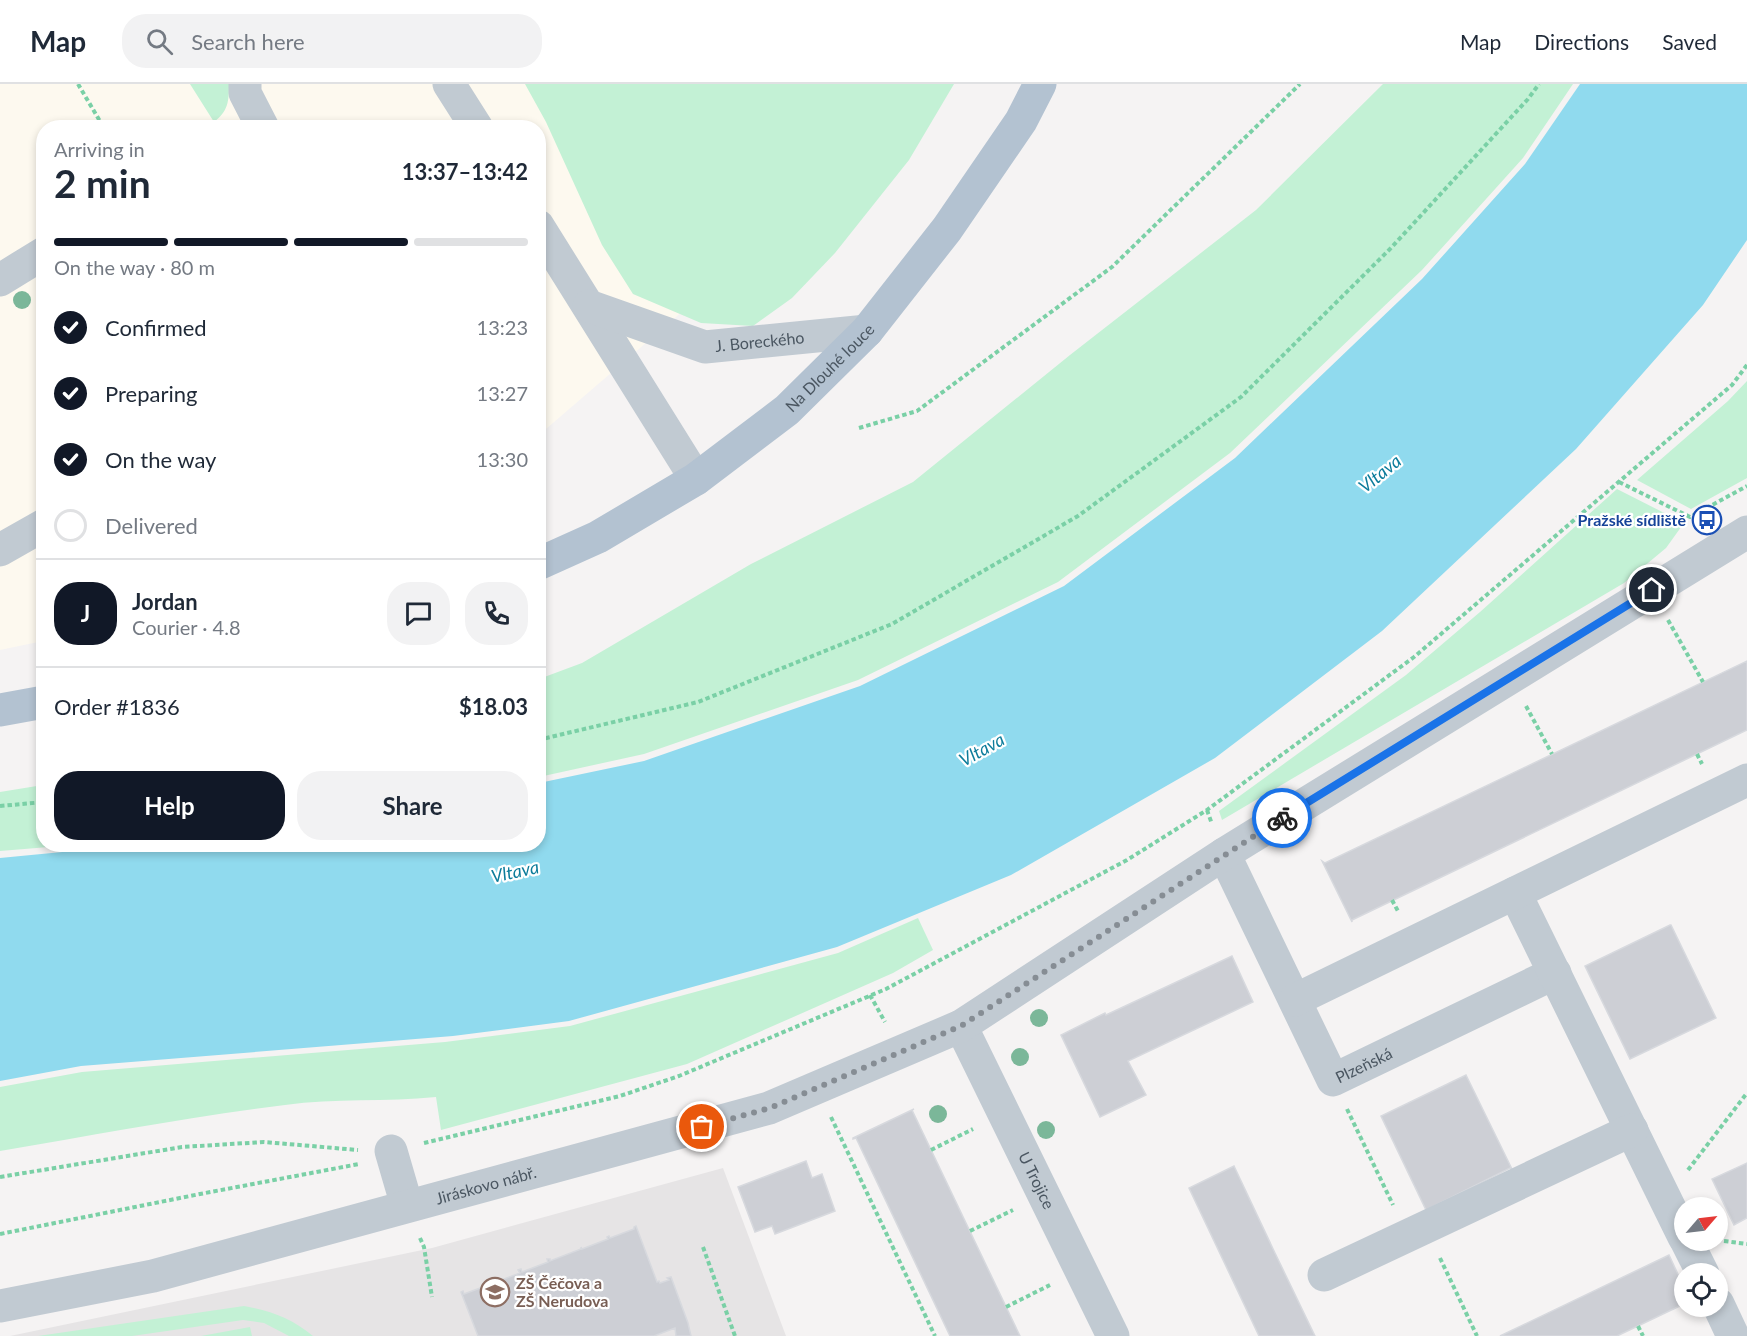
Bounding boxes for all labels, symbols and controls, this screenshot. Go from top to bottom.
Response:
search box [122,14,542,68]
text: Map [30,24,86,58]
icon: search [143,25,176,58]
text: Search here [191,28,305,55]
text: Map [1460,29,1501,54]
text: Directions [1534,29,1629,54]
text: Saved [1662,29,1717,54]
text: Arriving in [54,137,145,161]
text: 13:37–13:42 [402,158,528,185]
text: 2 min [54,160,151,206]
text: On the way · 80 m [54,255,215,279]
icon: check [54,311,87,344]
text: Confirmed [105,314,207,341]
text: 13:23 [477,315,528,339]
street label: Na Dlouhé louce [781,320,878,415]
street label: J. Boreckého [714,327,805,355]
icon: check [54,377,87,410]
text: Preparing [105,380,197,407]
text: 13:27 [477,381,528,405]
icon: check [54,443,87,476]
text: On the way [105,446,216,473]
text: 13:30 [477,447,528,471]
water label: Vltava [1354,449,1405,497]
bus stop icon: Pražské sídliště [1691,504,1723,536]
place label: Pražské sídliště [1578,510,1686,529]
text: Delivered [105,512,198,539]
pin [1626,564,1677,615]
icon: home [1635,573,1668,606]
button: chat [387,582,450,645]
button: phone [465,582,528,645]
text: Jordan [132,588,198,615]
text: J [81,600,90,627]
text: Courier · 4.8 [132,615,241,639]
text: Order #1836 [54,693,180,720]
text: $18.03 [459,693,528,720]
water label: Vltava [955,728,1008,770]
button: Help [54,771,285,840]
button: Share [297,771,528,840]
courier [1252,788,1312,848]
icon: bike [1266,802,1299,835]
water label: Vltava [489,855,541,887]
street label: Plzeňská [1332,1043,1395,1087]
pin [676,1101,727,1152]
icon: bag [685,1110,718,1143]
street label: U Trojice [1015,1148,1059,1212]
street label: Jiráskovo nábř. [433,1162,538,1208]
north arrow [1674,1197,1728,1251]
map controls [1674,1197,1728,1317]
button: locate [1674,1263,1728,1317]
place label: ZŠ Čéčova a ZŠ Nerudova [516,1273,608,1310]
school or university icon: ZŠ Čéčova a ZŠ Nerudova [479,1276,511,1308]

